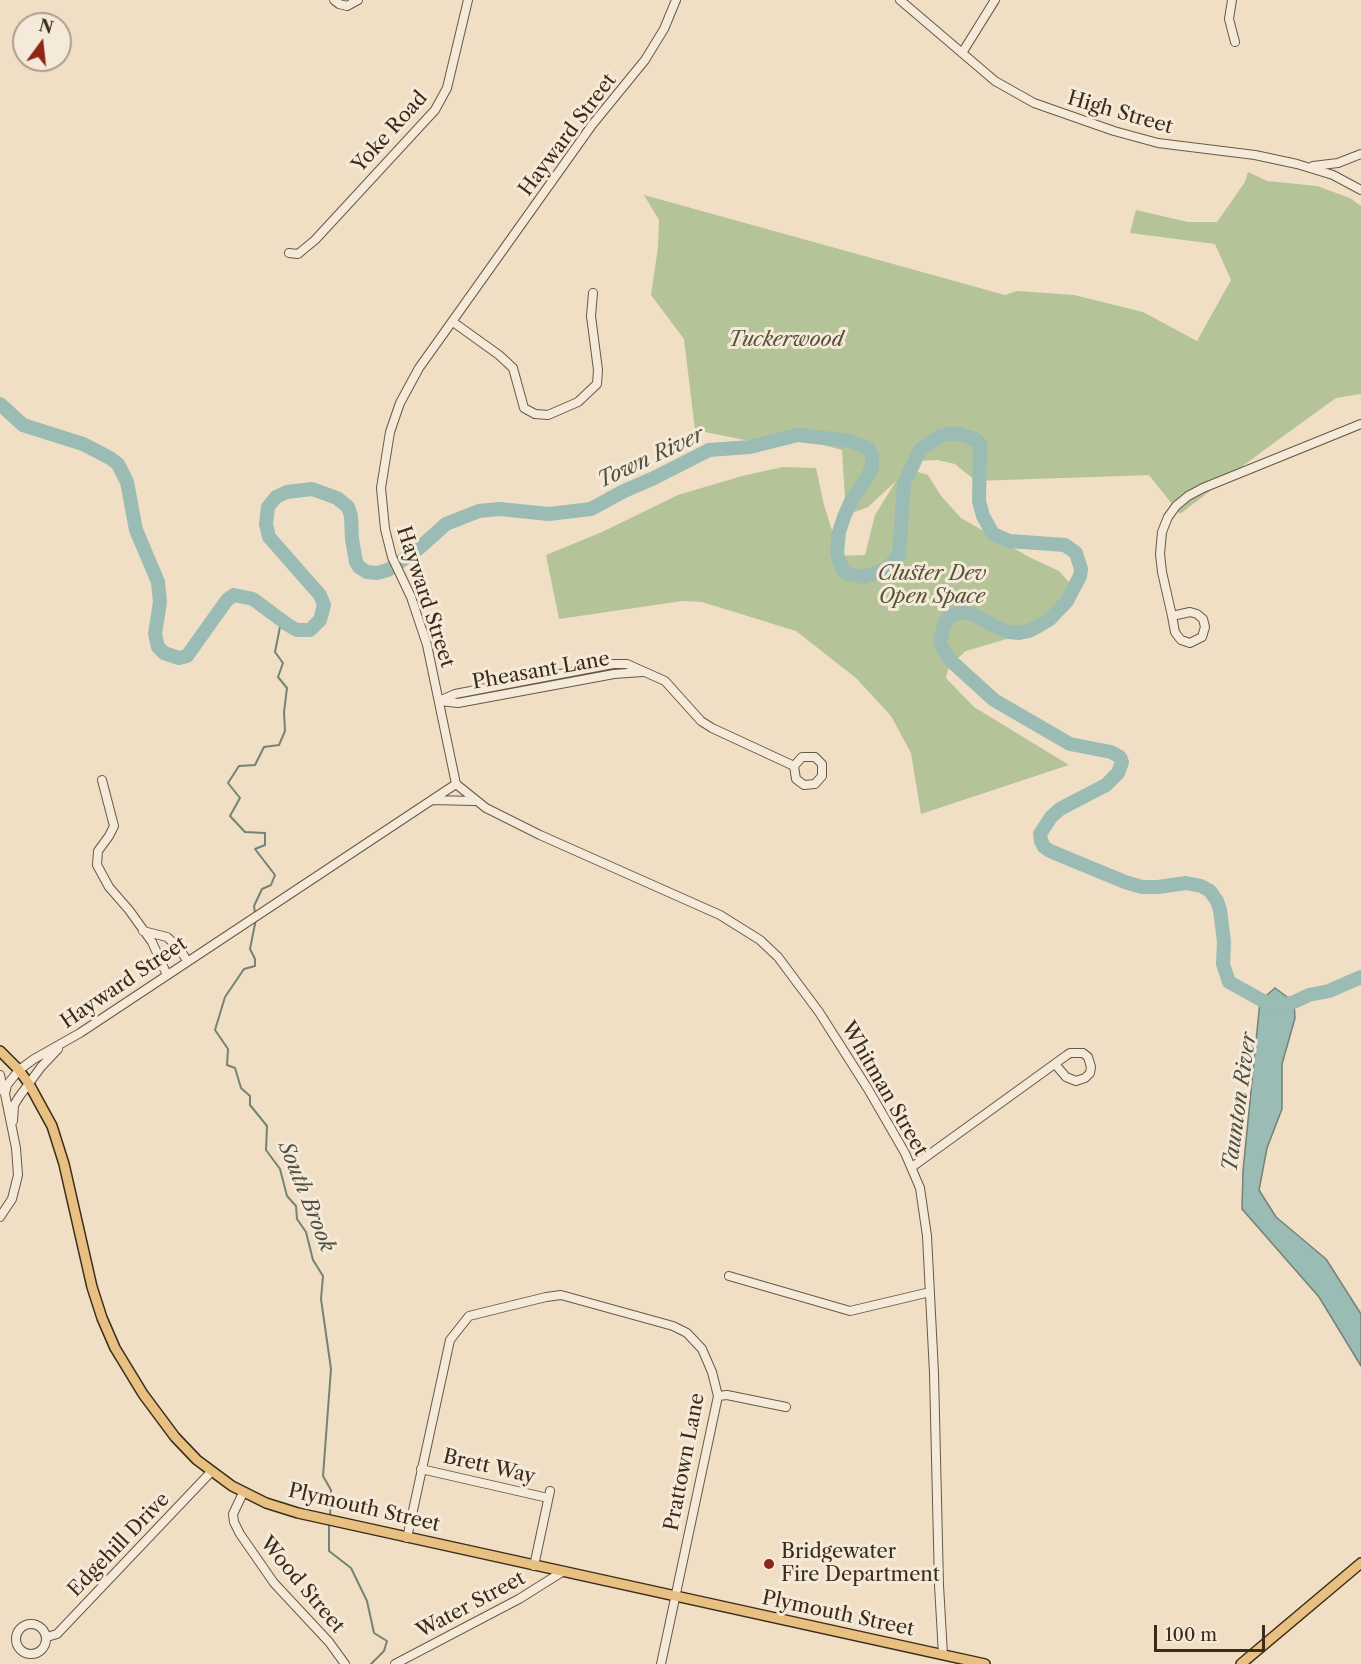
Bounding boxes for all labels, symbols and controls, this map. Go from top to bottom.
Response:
north arrow [12,12,72,72]
text: N [37,15,55,38]
street label: Hayward Street [514,69,622,201]
street label: Yoke Road [347,86,433,178]
street label: High Street [1065,87,1175,139]
park label: Tuckerwood [729,328,843,352]
water label: Town River [594,422,708,494]
street label: Hayward Street [391,523,459,671]
park label: Cluster Dev Open Space [878,562,986,609]
street label: Pheasant Lane [470,647,612,695]
street label: Hayward Street [56,932,192,1034]
street label: Whitman Street [836,1017,932,1161]
water label: Taunton River [1218,1031,1262,1173]
water label: South Brook [272,1138,340,1256]
street label: Prattown Lane [660,1391,710,1533]
street label: Brett Way [440,1445,538,1489]
street label: Plymouth Street [286,1479,442,1537]
street label: Edgehill Drive [63,1488,175,1602]
street label: Wood Street [255,1532,349,1638]
place label: Bridgewater Fire Department [781,1540,940,1587]
marker: Bridgewater Fire Department [762,1557,776,1571]
street label: Water Street [413,1566,529,1644]
street label: Plymouth Street [760,1586,916,1642]
scale bar [1157,1613,1268,1651]
text: 100 m [1165,1624,1217,1646]

